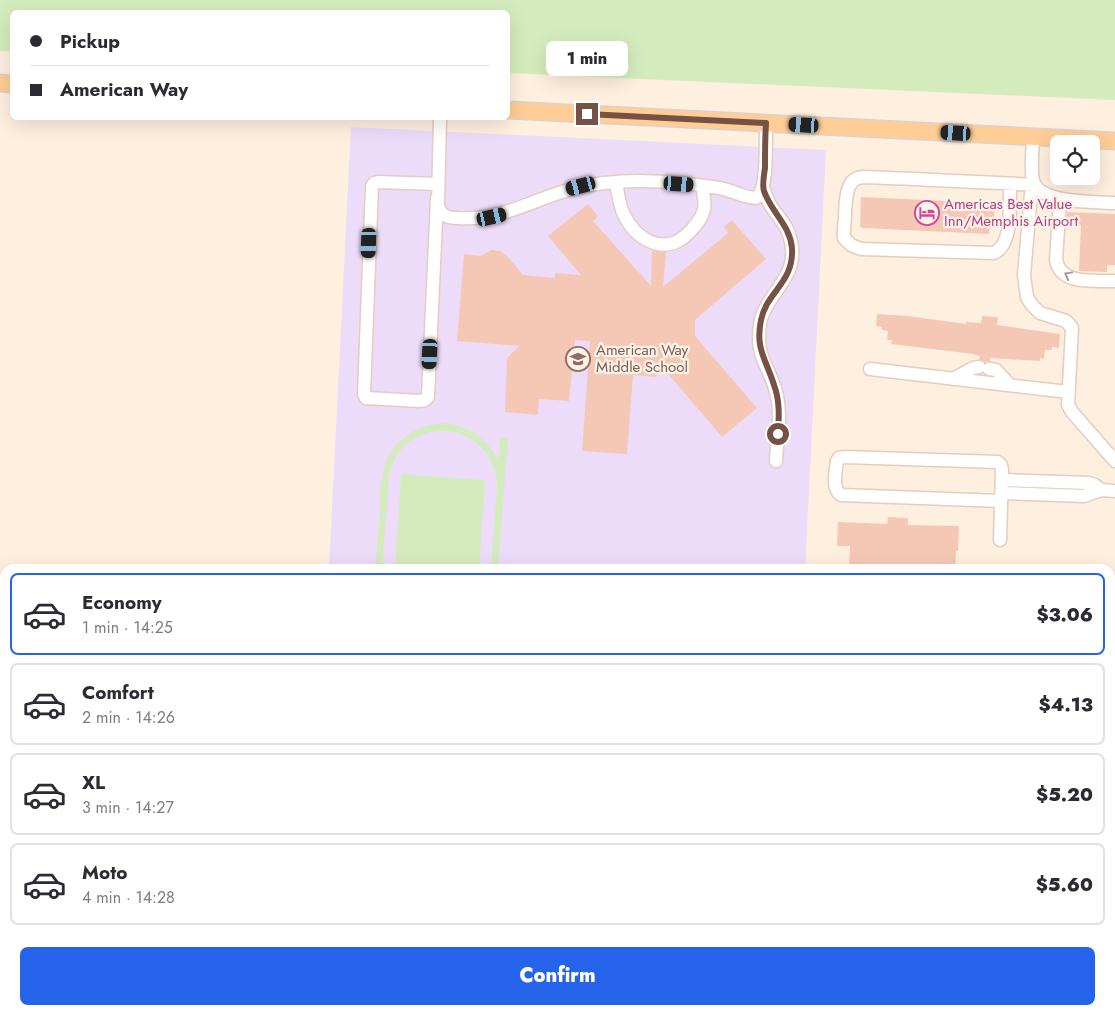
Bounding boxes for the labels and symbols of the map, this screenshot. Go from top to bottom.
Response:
callout: 1 min [546,42,628,76]
route end [576,103,598,125]
car [788,117,819,133]
car [940,125,971,141]
car [564,175,597,197]
car [663,175,694,193]
place label: Americas Best Value Inn/Memphis Airport [944,193,1078,232]
hotel icon: Americas Best Value Inn/Memphis Airport [914,200,940,226]
car [475,206,508,228]
car [360,228,377,258]
one-way arrow [1064,271,1073,281]
car [421,339,438,369]
place label: American Way Middle School [596,339,689,378]
school or university icon: American Way Middle School [565,346,591,372]
route start [767,423,789,445]

